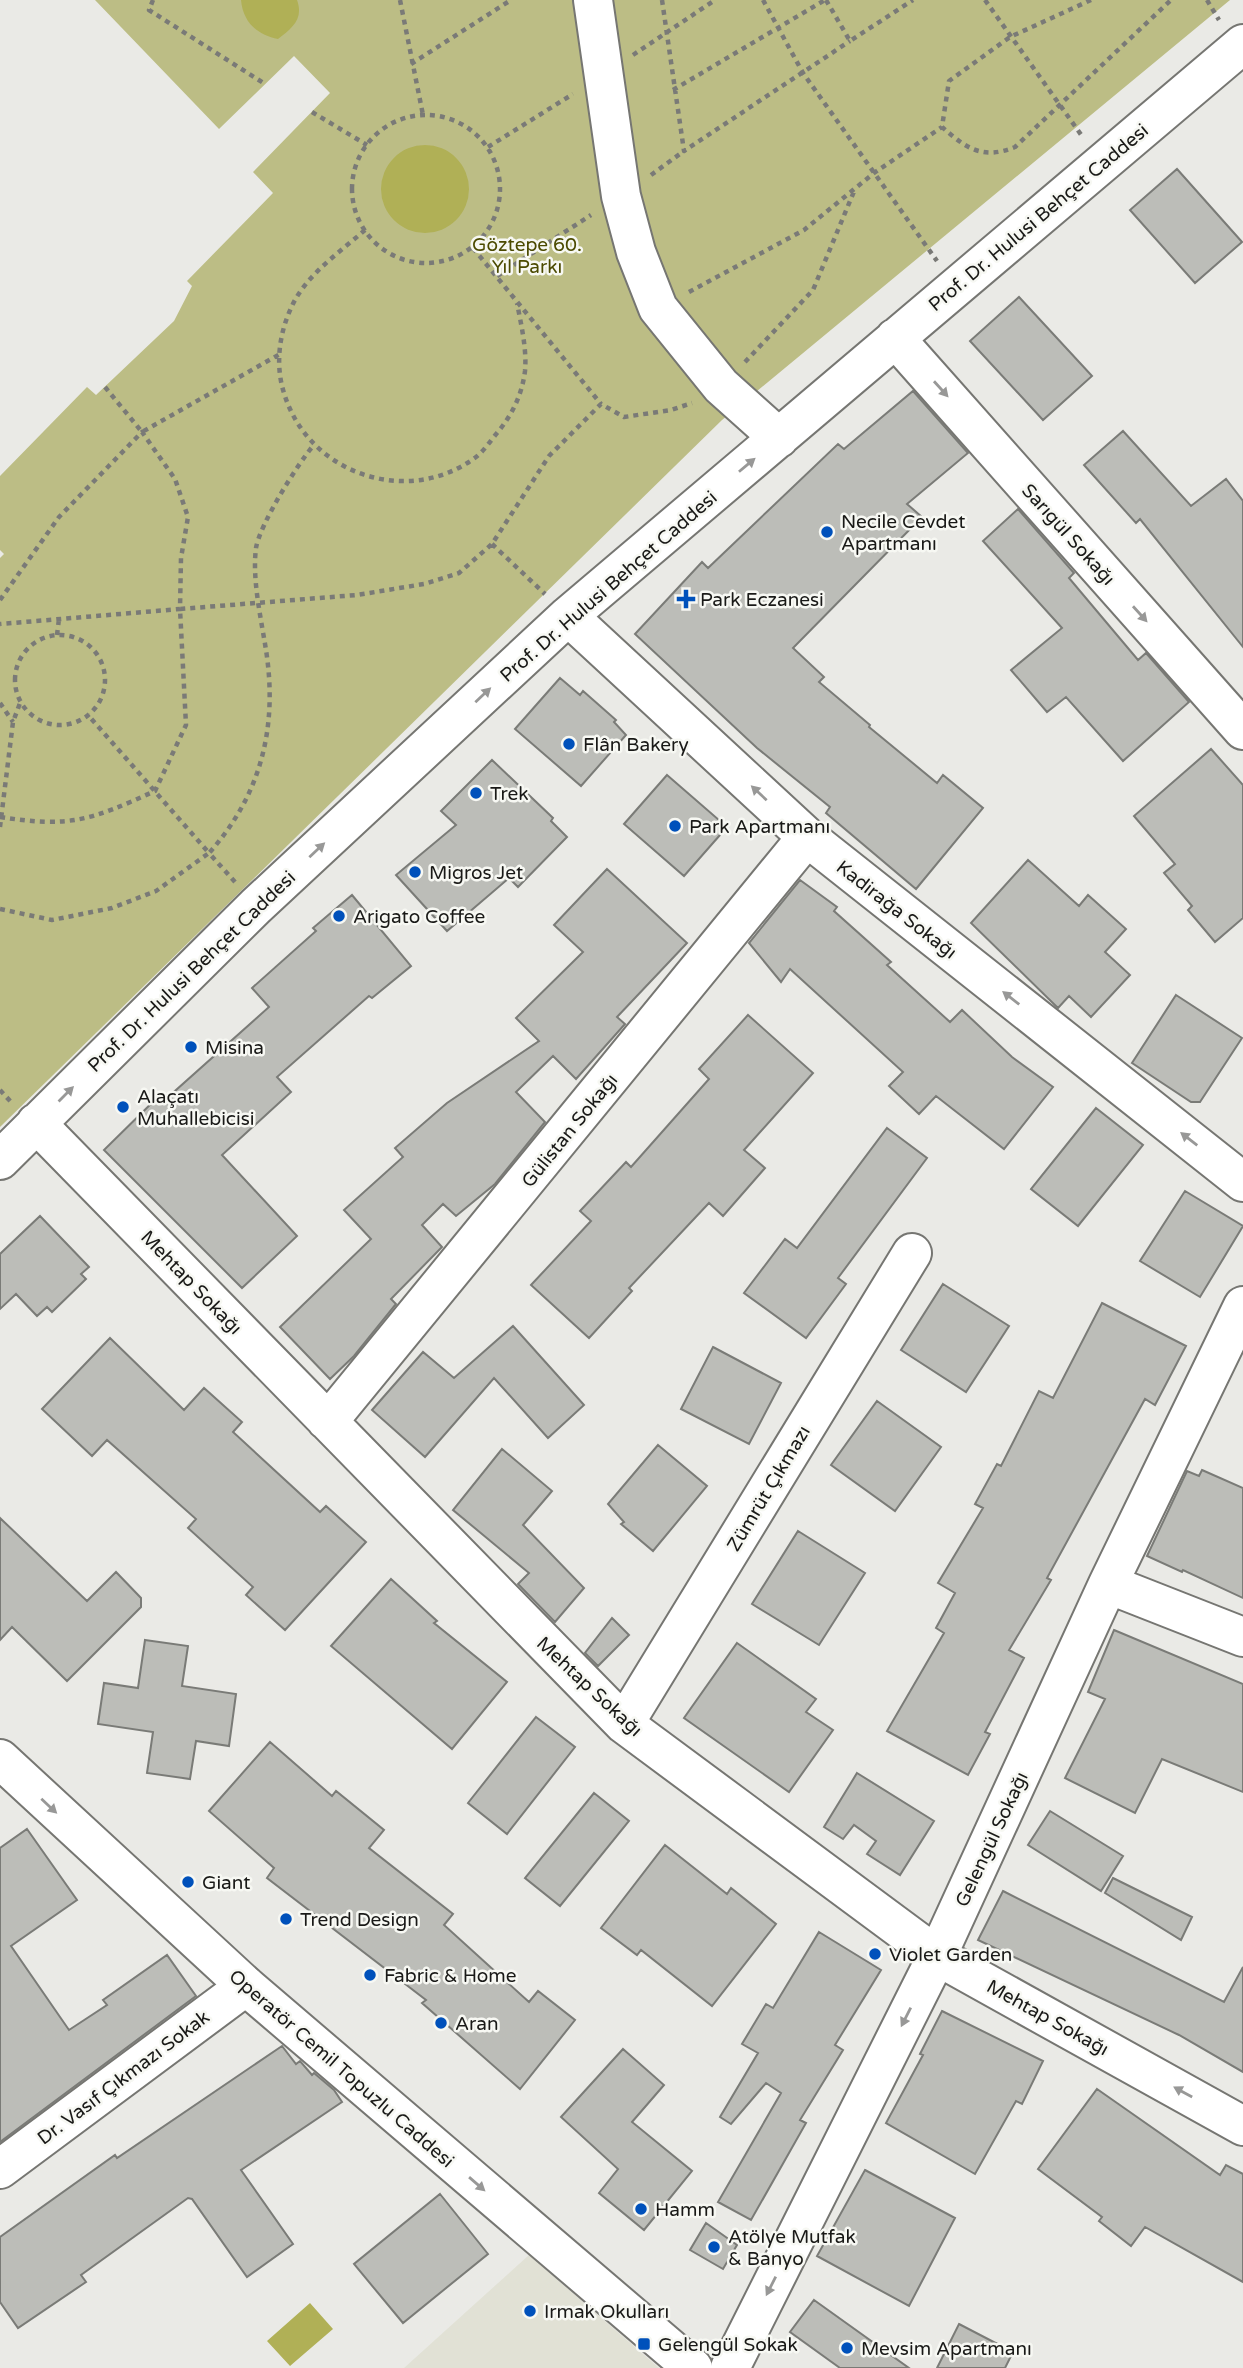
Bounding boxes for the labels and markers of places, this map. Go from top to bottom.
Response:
place label: Necile Cevdet Apartmanı [841,511,966,555]
marker: Necile Cevdet Apartmanı [819,524,835,540]
place label: Park Eczanesi [700,589,824,611]
marker: Park Eczanesi [678,591,694,607]
place label: Flân Bakery [583,734,689,756]
marker: Flân Bakery [561,736,577,752]
place label: Trek [490,783,529,805]
marker: Trek [468,785,484,801]
place label: Park Apartmanı [689,816,830,838]
marker: Park Apartmanı [667,818,683,834]
place label: Migros Jet [429,862,523,884]
marker: Migros Jet [407,864,423,880]
place label: Arigato Coffee [353,906,485,928]
marker: Arigato Coffee [331,908,347,924]
place label: Misina [205,1037,264,1059]
marker: Misina [183,1039,199,1055]
place label: Alaçatı Muhallebicisi [137,1086,255,1130]
marker: Alaçatı Muhallebicisi [115,1099,131,1115]
place label: Giant [202,1872,250,1894]
marker: Giant [180,1874,196,1890]
place label: Trend Design [300,1909,419,1931]
marker: Trend Design [278,1911,294,1927]
place label: Violet Garden [889,1944,1012,1966]
marker: Violet Garden [867,1946,883,1962]
place label: Fabric & Home [384,1965,517,1987]
marker: Fabric & Home [362,1967,378,1983]
place label: Aran [455,2013,499,2035]
marker: Aran [433,2015,449,2031]
place label: Hamm [655,2199,715,2221]
marker: Hamm [633,2201,649,2217]
place label: Atölye Mutfak & Banyo [728,2226,856,2270]
marker: Atölye Mutfak & Banyo [706,2239,722,2255]
place label: Irmak Okulları [544,2301,669,2323]
marker: Irmak Okulları [522,2303,538,2319]
place label: Gelengül Sokak [658,2334,798,2356]
marker: Gelengül Sokak [636,2336,652,2352]
place label: Mevsim Apartmanı [861,2338,1032,2360]
marker: Mevsim Apartmanı [839,2340,855,2356]

